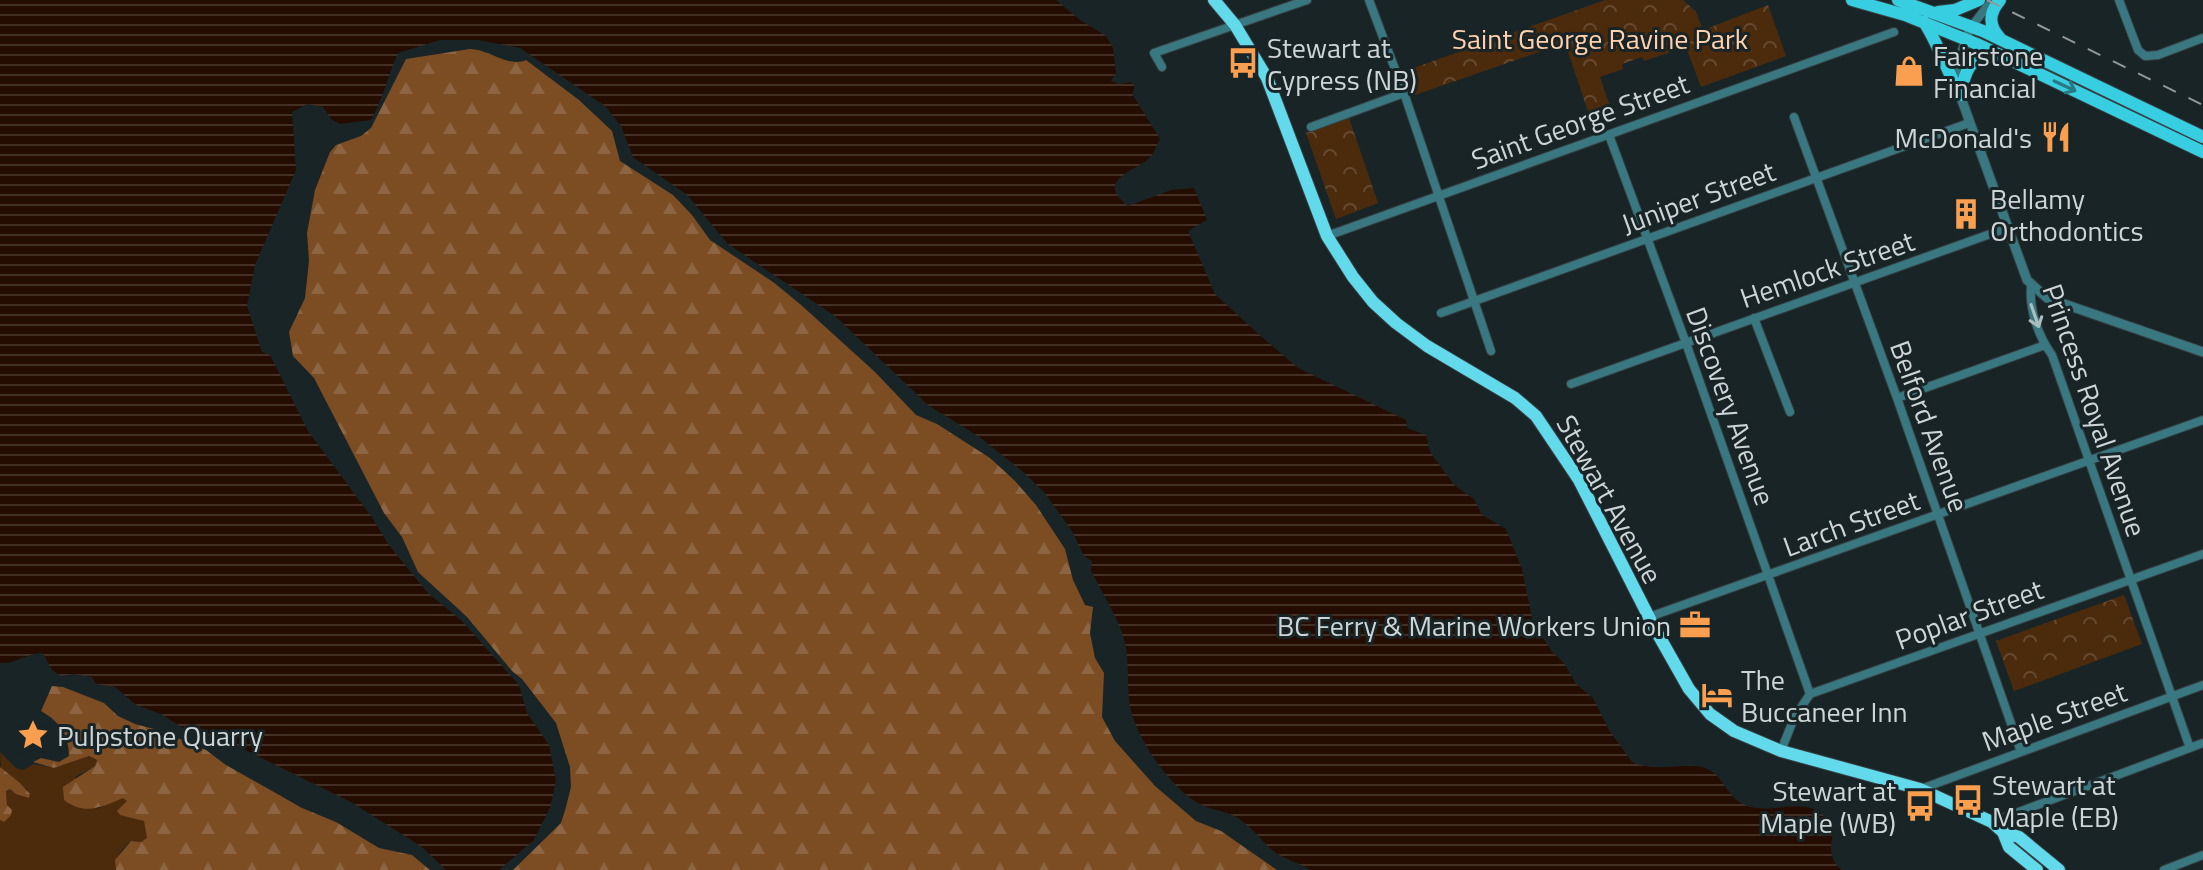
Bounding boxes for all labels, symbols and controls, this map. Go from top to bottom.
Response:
park label: Saint George Ravine Park [1452,17,1748,60]
place label: Stewart at Cypress (NB) [1267,26,1417,101]
place label: Fairstone Financial [1933,34,2043,109]
bus stop icon: Stewart at Cypress (NB) [1226,46,1260,80]
shop icon: Fairstone Financial [1892,54,1926,88]
street label: Saint George Street [1465,62,1695,180]
one-way arrow [2053,79,2077,94]
place label: McDonald's [1895,116,2032,159]
restaurant icon: McDonald's [2039,120,2073,154]
street label: Juniper Street [1615,149,1781,245]
place label: Bellamy Orthodontics [1990,177,2144,252]
building icon: Bellamy Orthodontics [1949,197,1983,231]
street label: Hemlock Street [1734,219,1920,319]
street label: Princess Royal Avenue [2032,278,2158,542]
street label: Discovery Avenue [1675,301,1787,511]
one-way arrow [2028,303,2043,328]
street label: Belford Avenue [1879,334,1981,518]
street label: Stewart Avenue [1546,407,1674,591]
street label: Larch Street [1777,478,1925,568]
street label: Poplar Street [1889,567,2049,661]
place label: BC Ferry & Marine Workers Union [1277,604,1671,647]
office icon: BC Ferry & Marine Workers Union [1678,608,1712,642]
place label: The Buccaneer Inn [1741,658,1908,733]
street label: Maple Street [1976,670,2133,762]
hotel icon: The Buccaneer Inn [1700,678,1734,712]
place label: Pulpstone Quarry [57,714,263,757]
place icon: Pulpstone Quarry [16,718,50,752]
place label: Stewart at Maple (EB) [1992,763,2119,838]
place label: Stewart at Maple (WB) [1760,769,1896,844]
bus stop icon: Stewart at Maple (EB) [1951,783,1985,817]
bus stop icon: Stewart at Maple (WB) [1903,789,1937,823]

